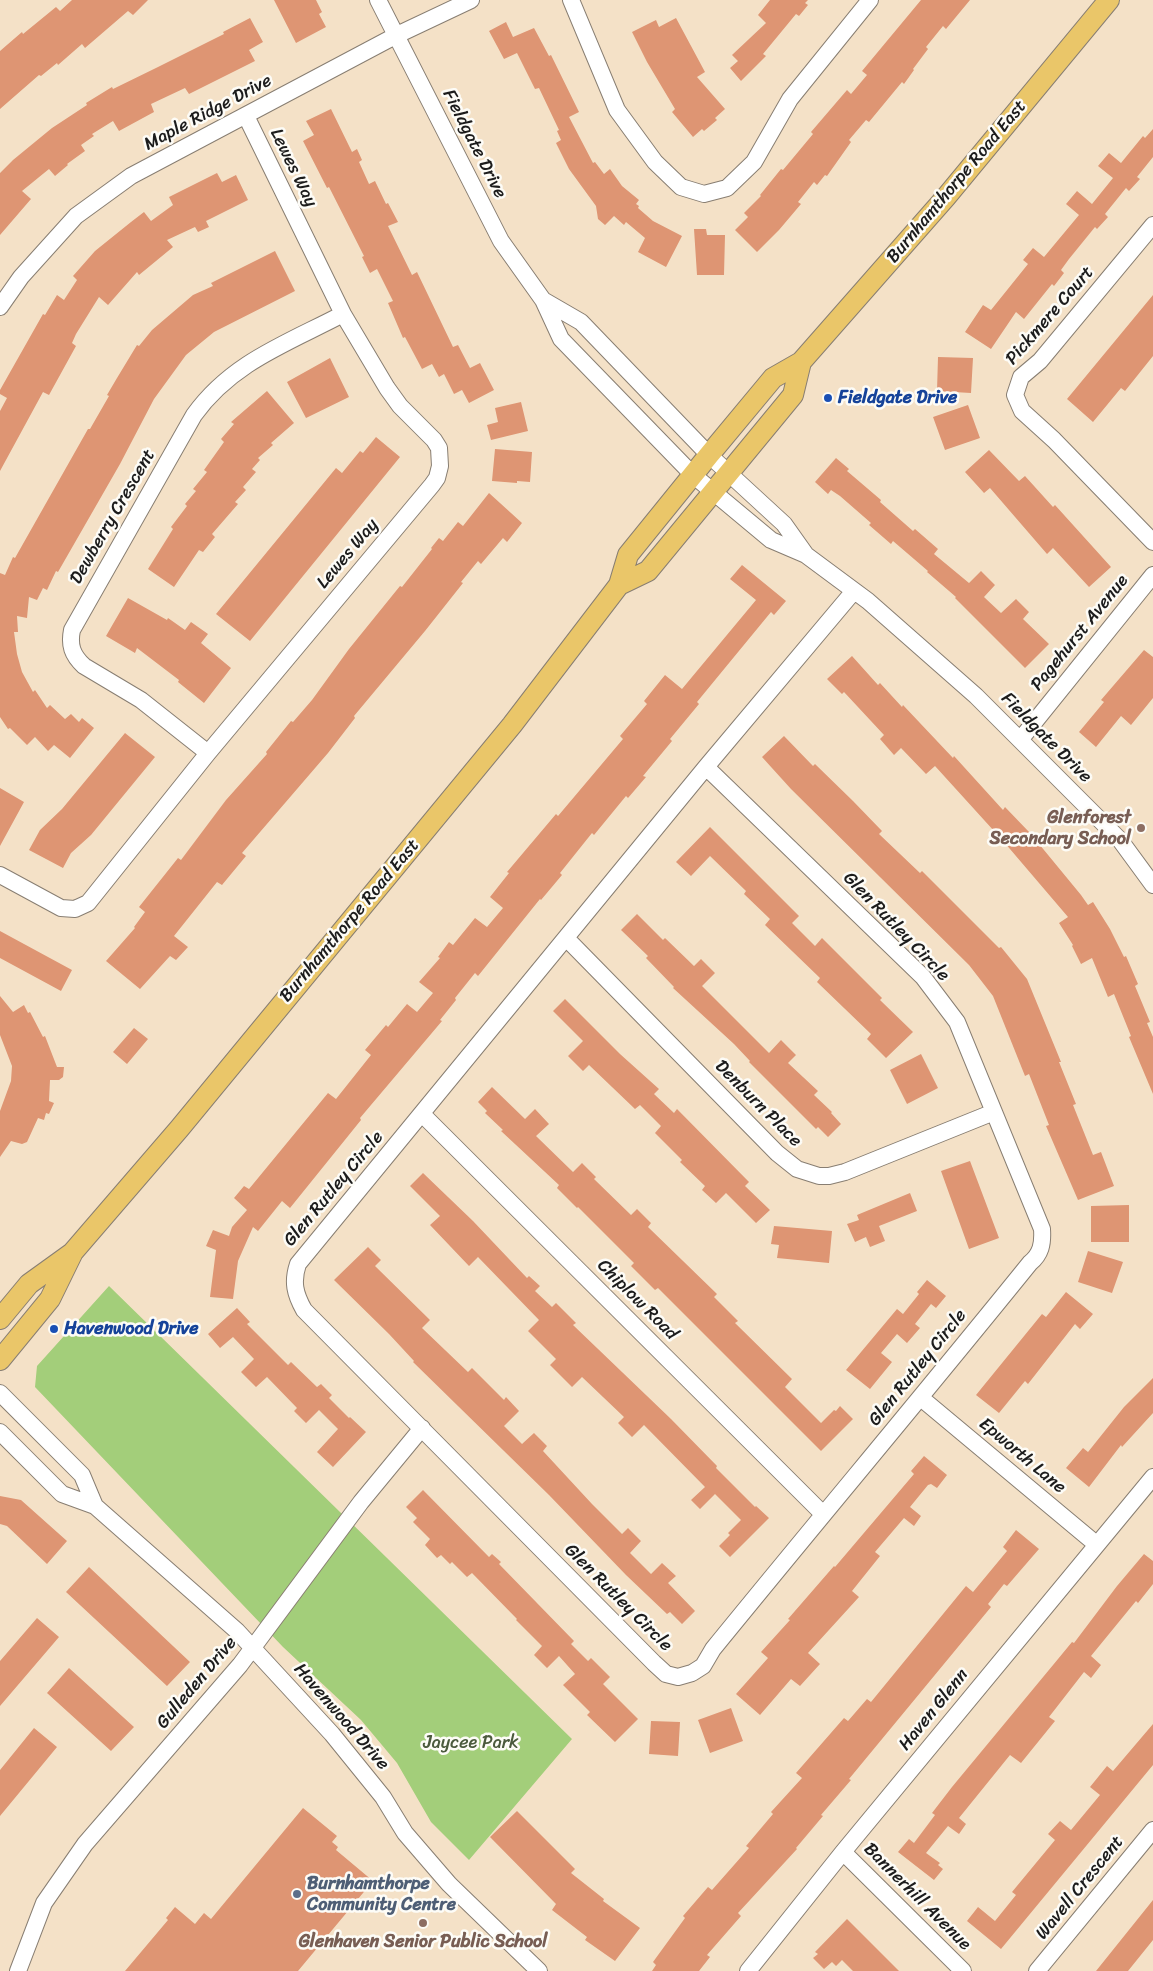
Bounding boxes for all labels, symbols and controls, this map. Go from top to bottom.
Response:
street label: Maple Ridge Drive [140,70,276,156]
street label: Fieldgate Drive [437,86,511,202]
street label: Burnhamthorpe Road East [883,96,1031,268]
street label: Lewes Way [265,125,321,211]
street label: Pickmere Court [1001,262,1099,370]
place label: Fieldgate Drive [838,387,957,409]
marker: Fieldgate Drive [822,392,834,404]
street label: Dewberry Crescent [66,446,160,588]
street label: Lewes Way [313,515,383,593]
street label: Pagehurst Avenue [1027,571,1133,695]
street label: Fieldgate Drive [996,688,1096,788]
place label: Glenforest Secondary School [990,807,1131,850]
marker: Glenforest Secondary School [1135,822,1147,834]
street label: Burnhamthorpe Road East [276,835,424,1007]
street label: Glen Rutley Circle [838,868,954,986]
street label: Denburn Place [710,1056,806,1152]
street label: Glen Rutley Circle [280,1127,388,1251]
street label: Chiplow Road [592,1255,682,1345]
street label: Glen Rutley Circle [864,1305,972,1431]
place label: Havenwood Drive [64,1318,198,1340]
marker: Havenwood Drive [48,1323,60,1335]
street label: Epworth Lane [974,1413,1070,1499]
street label: Glen Rutley Circle [560,1540,676,1656]
street label: Gulleden Drive [152,1633,242,1733]
street label: Havenwood Drive [289,1659,393,1775]
street label: Haven Glenn [895,1665,973,1755]
park label: Jaycee Park [423,1732,519,1754]
street label: Wavell Crescent [1032,1832,1128,1944]
street label: Bannerhill Avenue [859,1839,975,1955]
place label: Burnhamthorpe Community Centre [307,1873,456,1916]
marker: Burnhamthorpe Community Centre [291,1888,303,1900]
marker: Glenhaven Senior Public School [417,1917,429,1929]
place label: Glenhaven Senior Public School [299,1931,547,1953]

